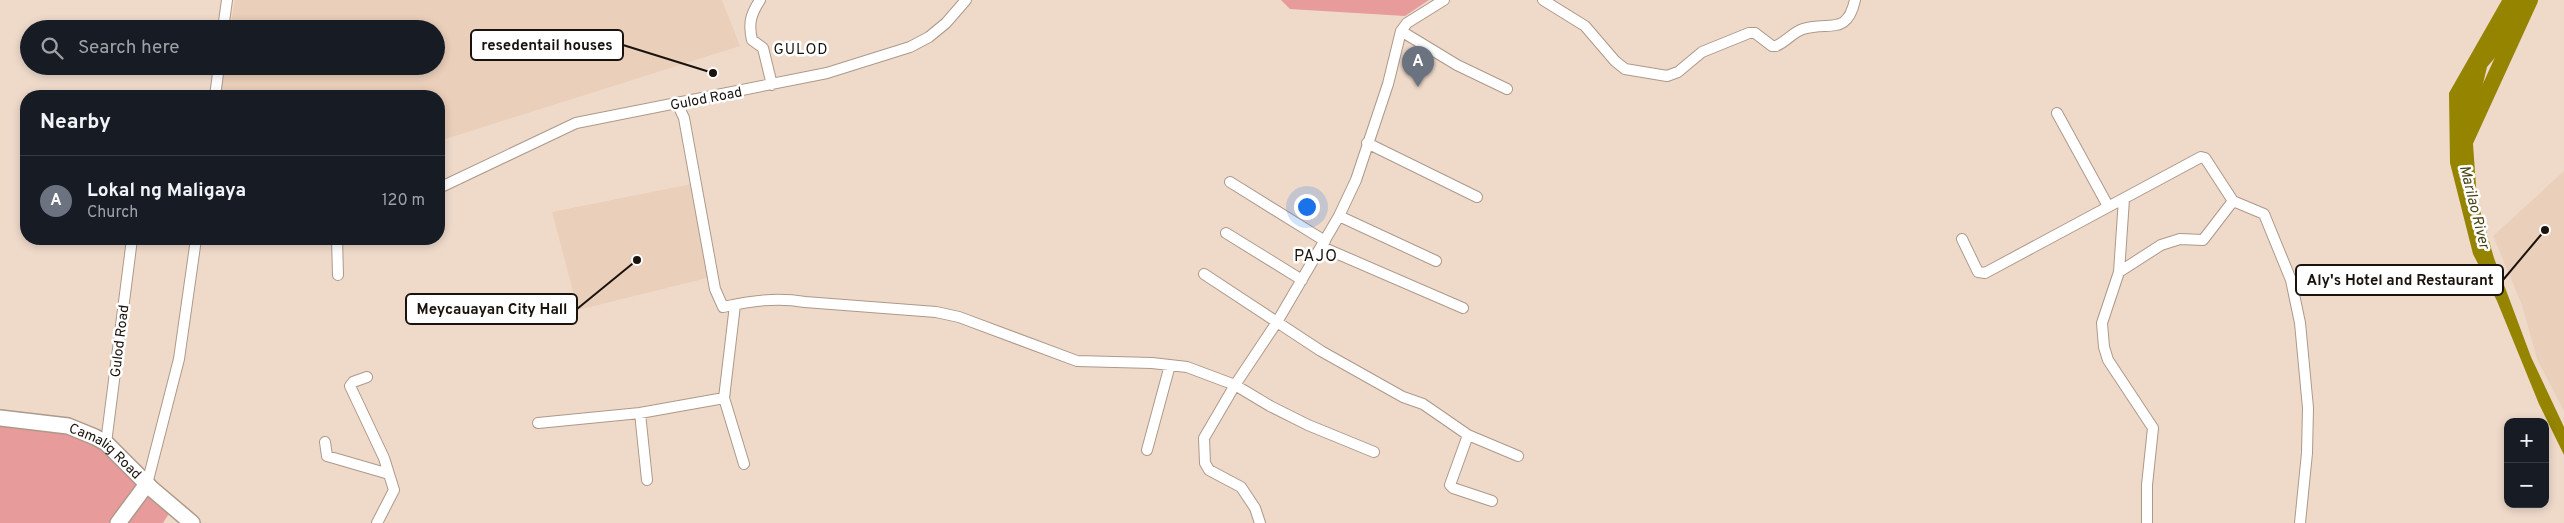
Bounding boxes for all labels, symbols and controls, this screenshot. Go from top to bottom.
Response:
search box [20,20,445,75]
callout: resedentail houses [471,30,623,60]
icon: search [38,34,66,62]
text: Search here [78,36,180,60]
text: resedentail houses [481,37,613,56]
district label: GULOD [773,41,829,60]
pin: A [1402,46,1434,87]
street label: Gulod Road [669,84,744,115]
text: Nearby [40,109,111,136]
water label: Marilao River [2454,164,2493,252]
text: Lokal ng Maligaya [87,179,246,203]
text: A [50,191,62,211]
text: 120 m [382,191,425,211]
your location [1294,194,1320,220]
text: Church [87,203,138,223]
district label: PAJO [1294,247,1338,267]
callout: Aly's Hotel and Restaurant [2296,265,2503,295]
text: Aly's Hotel and Restaurant [2306,272,2494,291]
callout: Meycauayan City Hall [406,294,577,324]
text: Meycauayan City Hall [417,301,567,320]
street label: Gulod Road [108,304,133,378]
map controls [2504,418,2549,508]
button: + [2504,418,2549,463]
street label: Camalig Road [66,420,144,483]
button: − [2504,463,2549,508]

